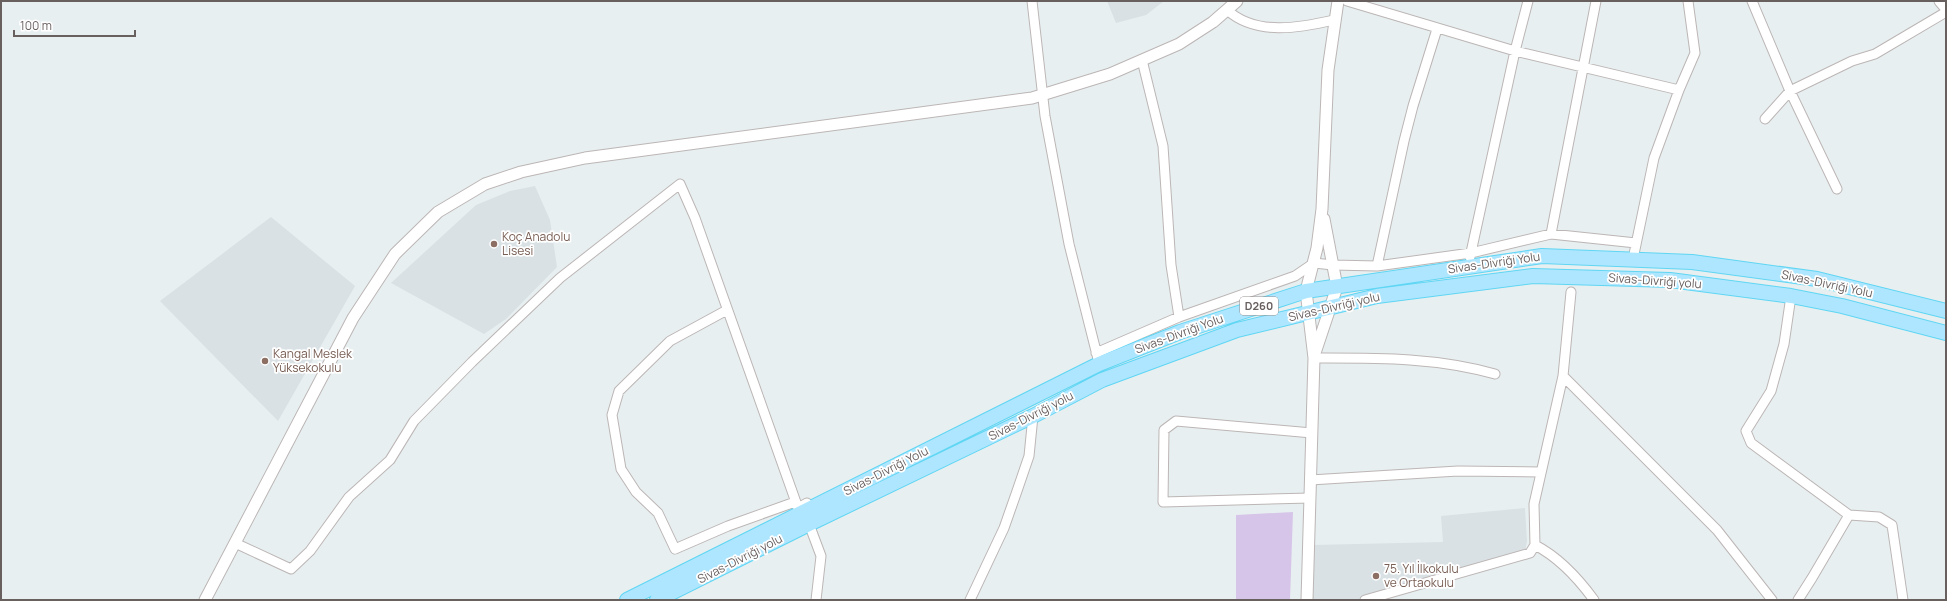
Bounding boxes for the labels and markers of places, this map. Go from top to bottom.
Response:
place label: Koç Anadolu Lisesi [502,228,570,259]
marker: Koç Anadolu Lisesi [489,239,499,249]
place label: Kangal Meslek Yüksekokulu [273,345,353,376]
marker: Kangal Meslek Yüksekokulu [260,356,270,366]
place label: 75. Yıl İlkokulu ve Ortaokulu [1384,560,1459,591]
marker: 75. Yıl İlkokulu ve Ortaokulu [1371,571,1381,581]

